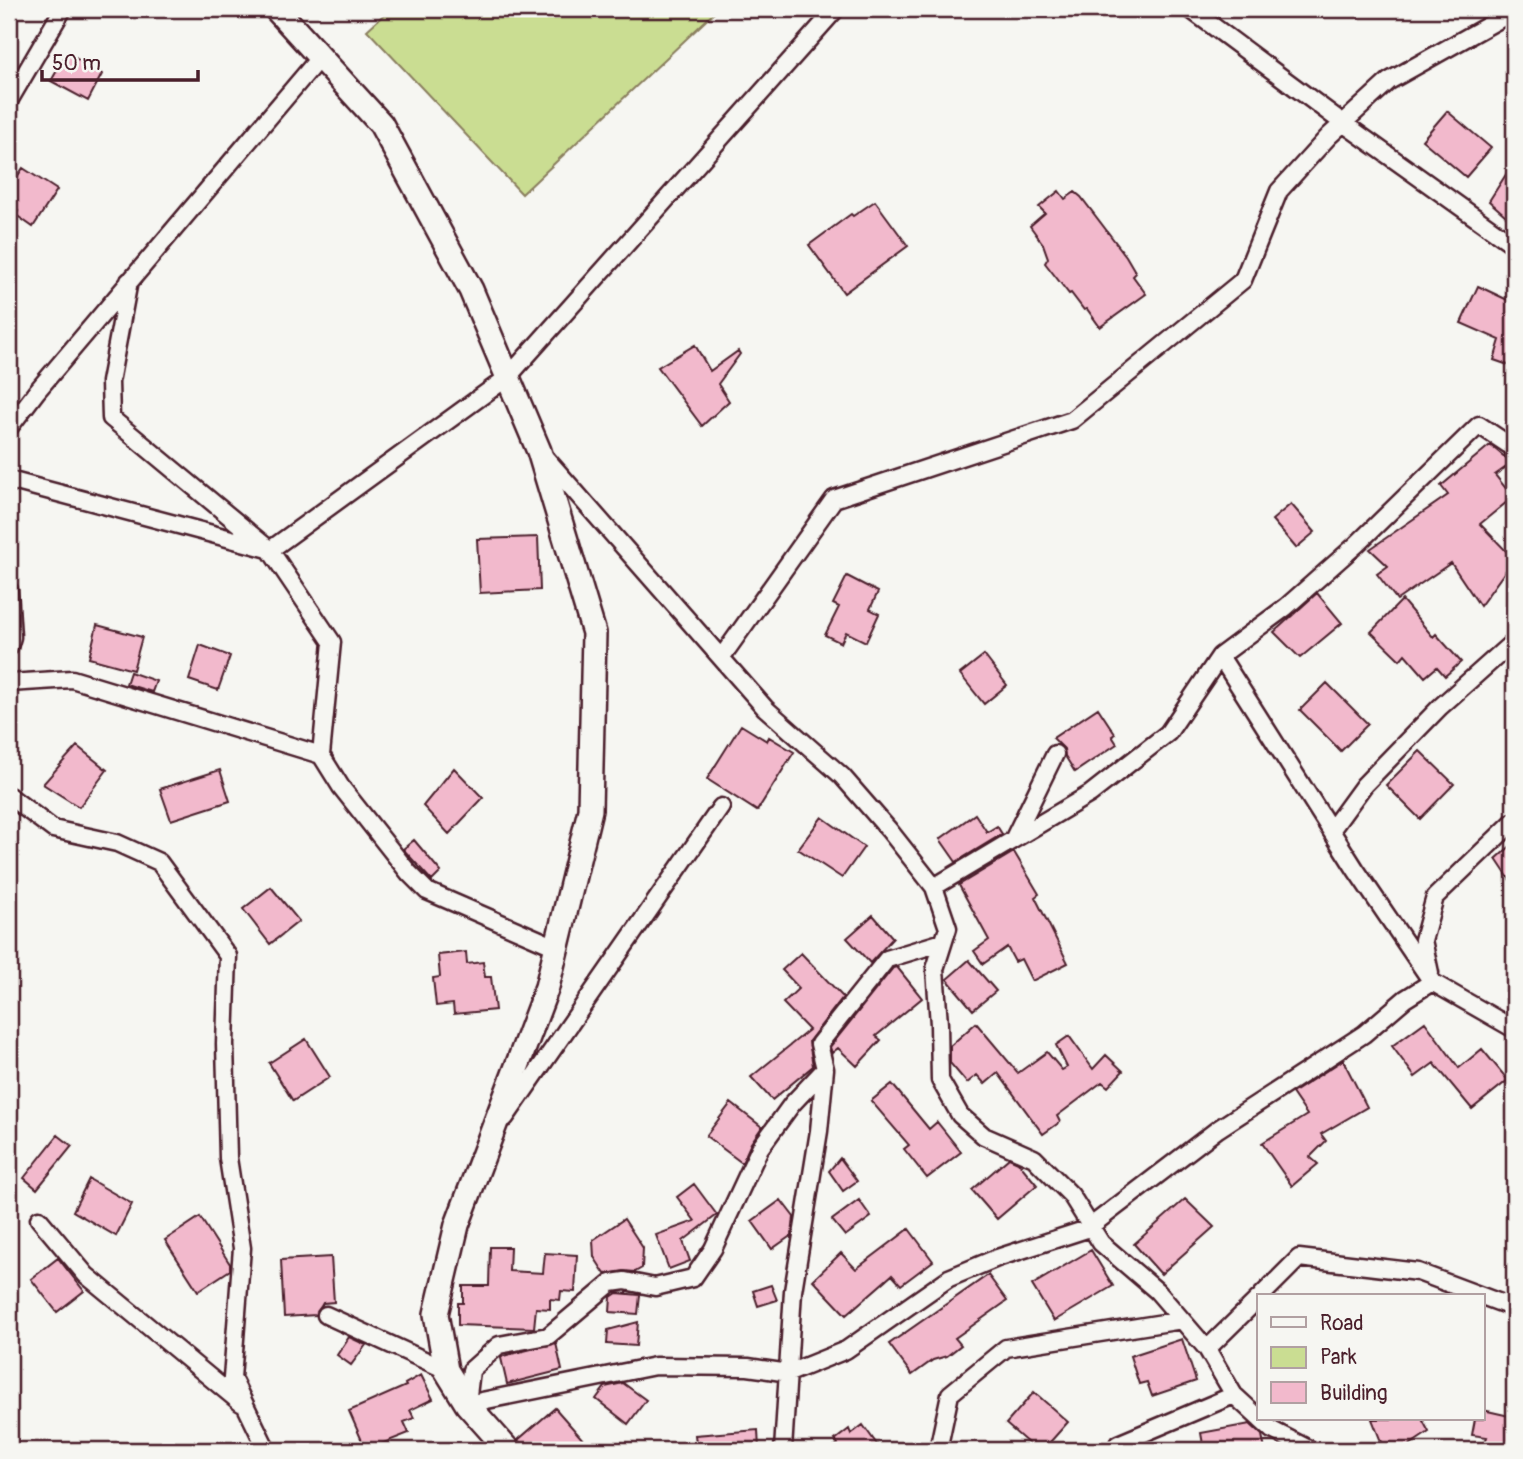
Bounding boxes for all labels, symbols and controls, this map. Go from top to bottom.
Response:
scale bar [42,38,198,82]
text: 50 m [52,50,101,77]
legend [1257,1294,1484,1420]
text: Road [1320,1310,1364,1337]
text: Park [1320,1344,1357,1371]
text: Building [1320,1380,1387,1407]

